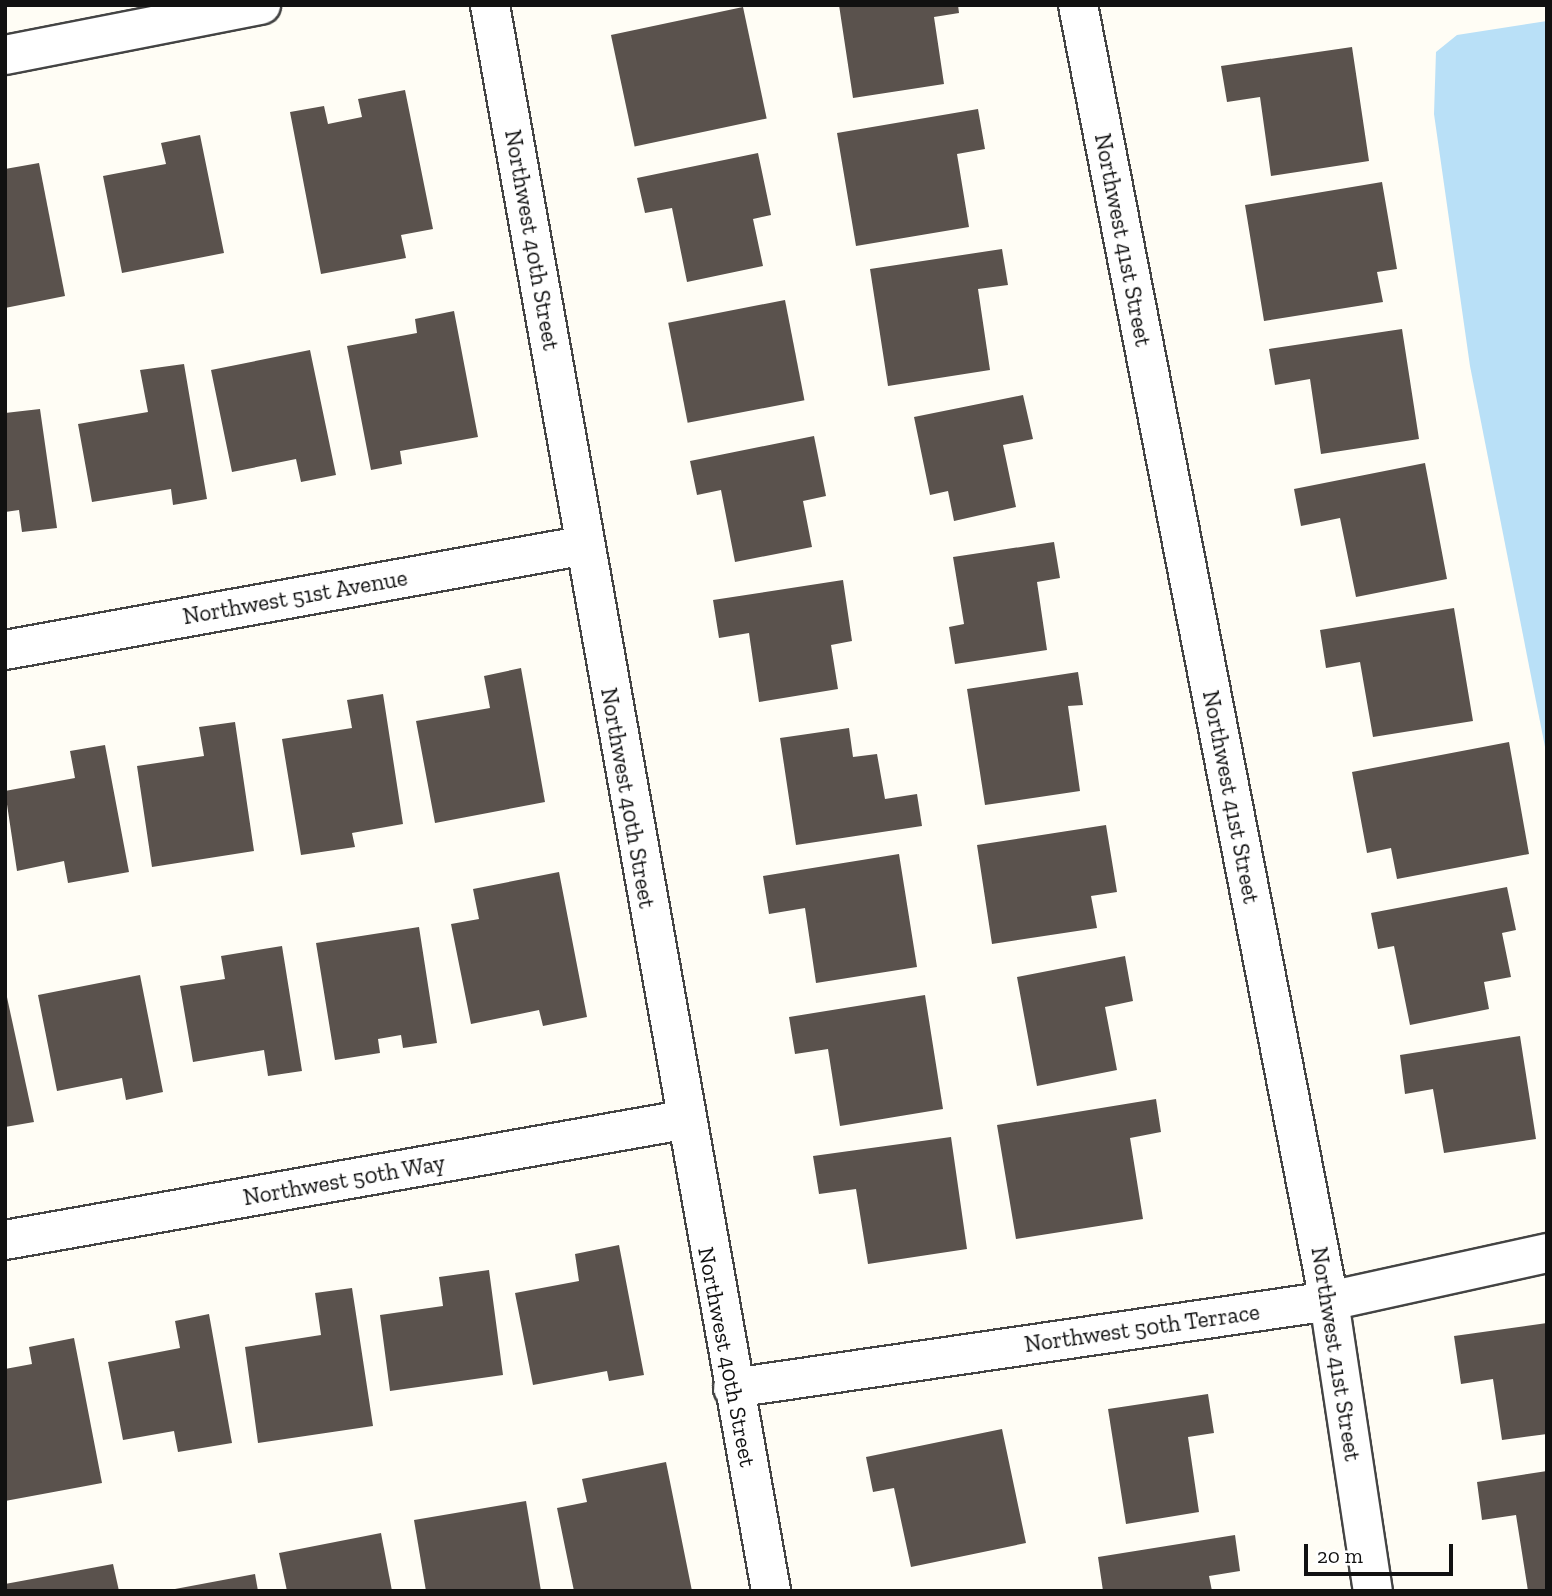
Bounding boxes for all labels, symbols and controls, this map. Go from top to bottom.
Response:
street label: Northwest 40th Street [499,127,565,353]
street label: Northwest 41st Street [1089,131,1157,349]
street label: Northwest 51st Avenue [180,564,410,630]
street label: Northwest 40th Street [595,685,661,911]
street label: Northwest 41st Street [1197,688,1265,906]
street label: Northwest 50th Way [240,1149,448,1211]
street label: Northwest 40th Street [692,1245,762,1469]
street label: Northwest 41st Street [1305,1245,1367,1463]
street label: Northwest 50th Terrace [1022,1298,1262,1358]
scale bar [1307,1530,1456,1574]
text: 20 m [1317,1543,1363,1568]

